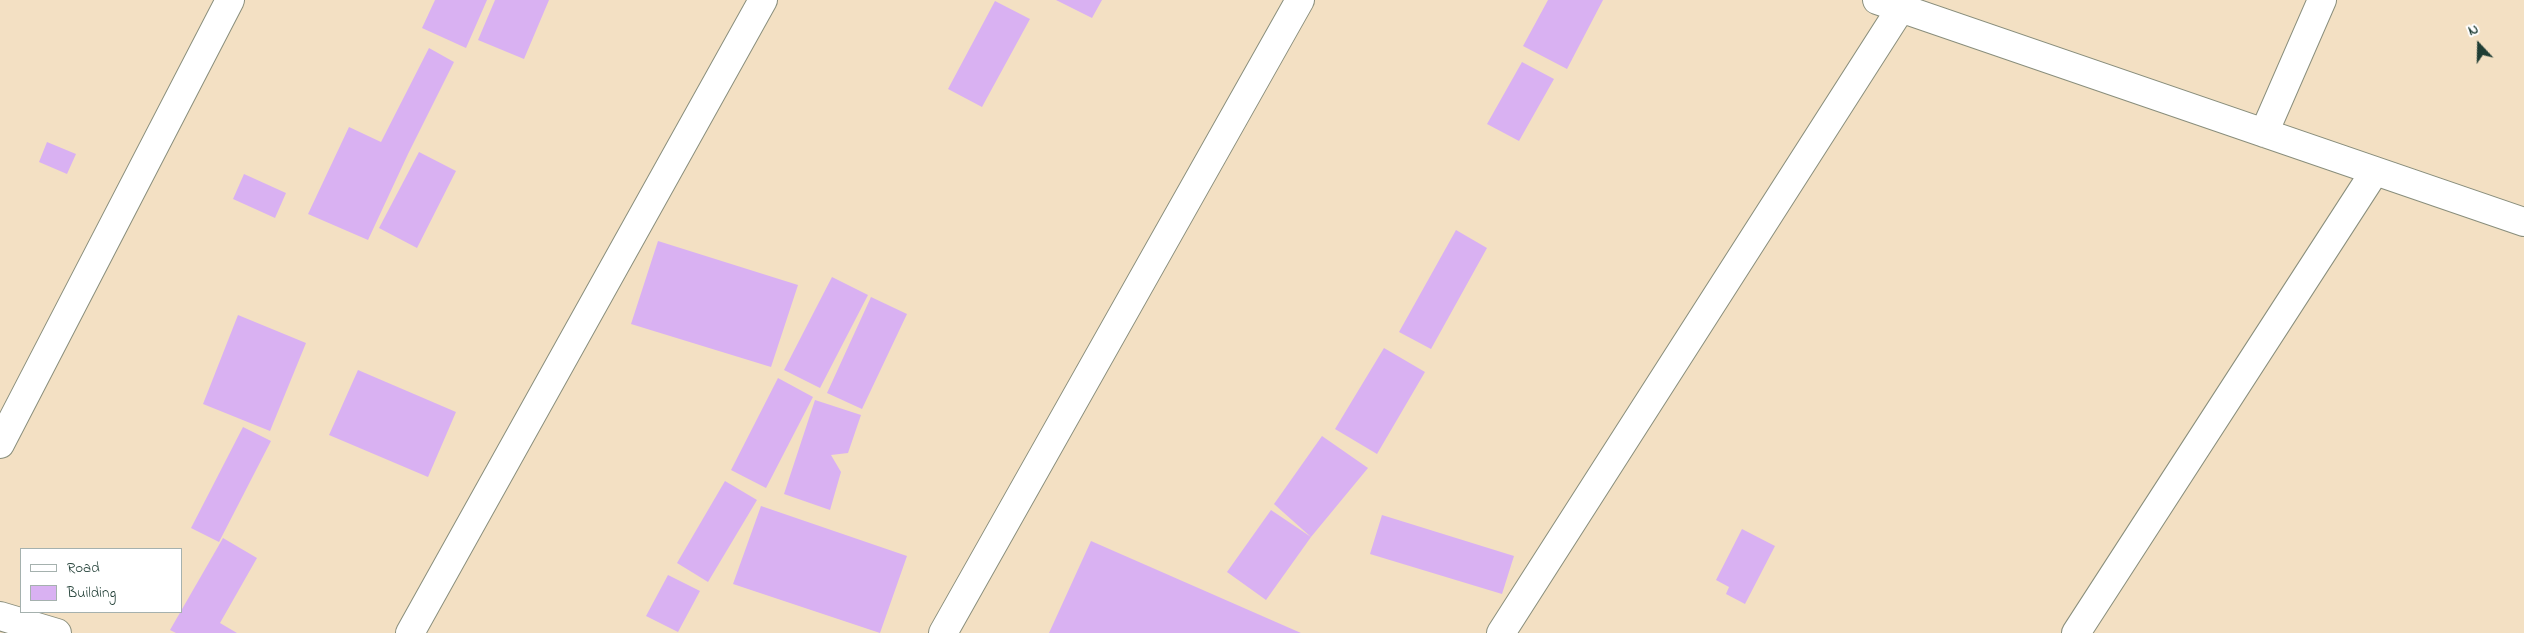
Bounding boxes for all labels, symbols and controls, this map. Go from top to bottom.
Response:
text: N [2465,19,2482,42]
north arrow [2454,20,2504,70]
legend [20,548,182,613]
text: Road [67,557,100,579]
text: Building [67,582,116,604]

